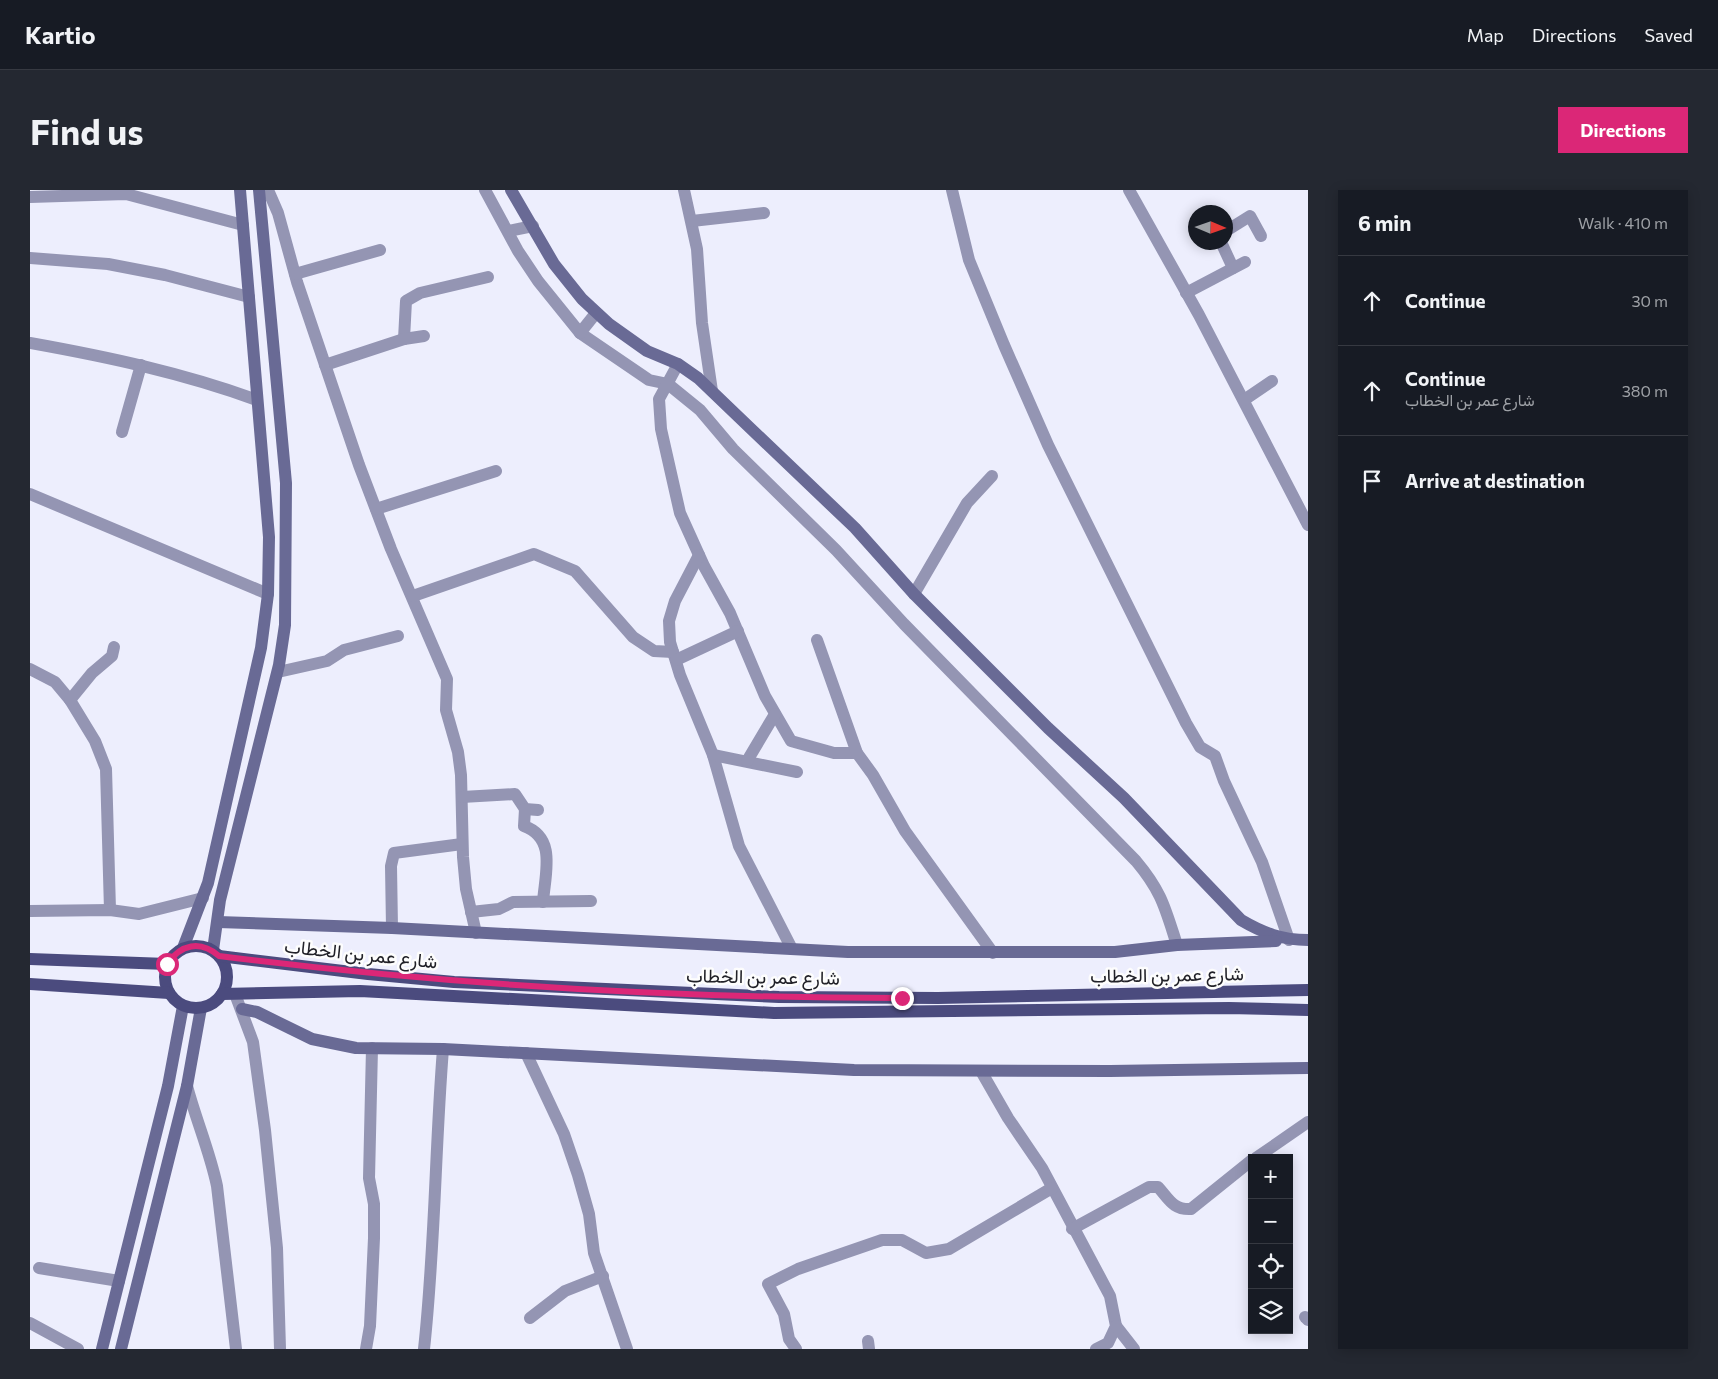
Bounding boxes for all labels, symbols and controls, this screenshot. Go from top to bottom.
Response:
text: Kartio [25,20,95,49]
text: Map [1467,24,1504,46]
text: Directions [1532,24,1616,46]
text: Saved [1644,24,1693,46]
button: Directions [1558,107,1688,153]
text: Find us [30,109,144,152]
north arrow [1188,205,1233,250]
text: 6 min [1358,210,1411,235]
text: Walk · 410 m [1578,213,1668,232]
icon: ahead [1358,287,1386,315]
text: Continue [1405,289,1485,312]
text: 30 m [1631,291,1668,310]
text: Continue [1405,367,1485,390]
icon: ahead [1358,377,1386,405]
text: 380 m [1622,381,1668,400]
text: شارع عمر بن الخطاب [1405,390,1535,409]
icon: arrive [1358,467,1386,495]
text: Arrive at destination [1405,469,1585,492]
street label: شارع عمر بن الخطاب [283,934,439,974]
route start [156,953,179,976]
street label: شارع عمر بن الخطاب [1090,961,1244,989]
street label: شارع عمر بن الخطاب [686,963,840,991]
route end [891,987,914,1010]
map controls [1248,1154,1293,1334]
button: + [1248,1154,1293,1199]
button: − [1248,1199,1293,1244]
button: locate [1248,1244,1293,1289]
button: layers [1248,1289,1293,1334]

